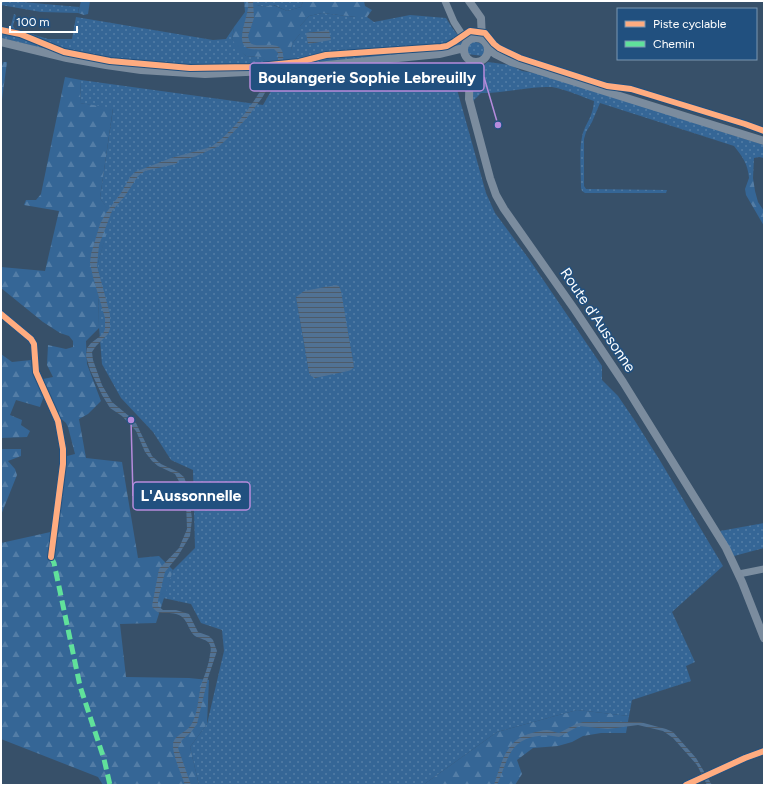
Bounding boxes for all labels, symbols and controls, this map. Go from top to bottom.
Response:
scale bar [10,8,77,34]
legend [617,8,757,60]
text: 100 m [16,15,50,29]
text: Piste cyclable [653,17,727,31]
text: Chemin [653,37,695,51]
callout: Boulangerie Sophie Lebreuilly [250,63,484,91]
text: Boulangerie Sophie Lebreuilly [258,68,477,87]
street label: Route d'Aussonne [556,264,640,376]
callout: L'Aussonnelle [133,482,250,510]
text: L'Aussonnelle [141,486,242,505]

